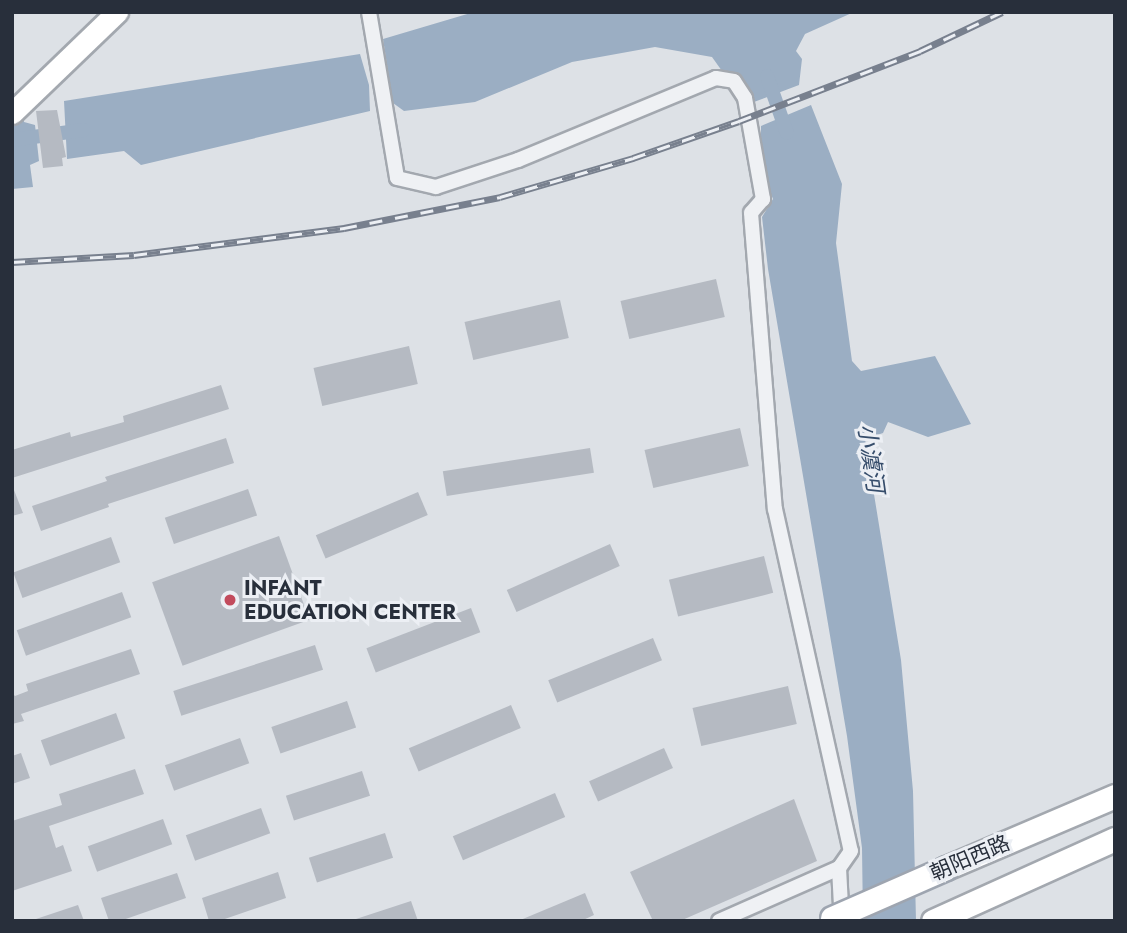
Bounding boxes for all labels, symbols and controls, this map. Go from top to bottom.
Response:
water label: 小澞河 [853,422,889,494]
place label: INFANT EDUCATION CENTER [244,575,456,625]
marker: INFANT EDUCATION CENTER [222,592,238,608]
street label: 朝阳西路 [926,830,1014,886]

